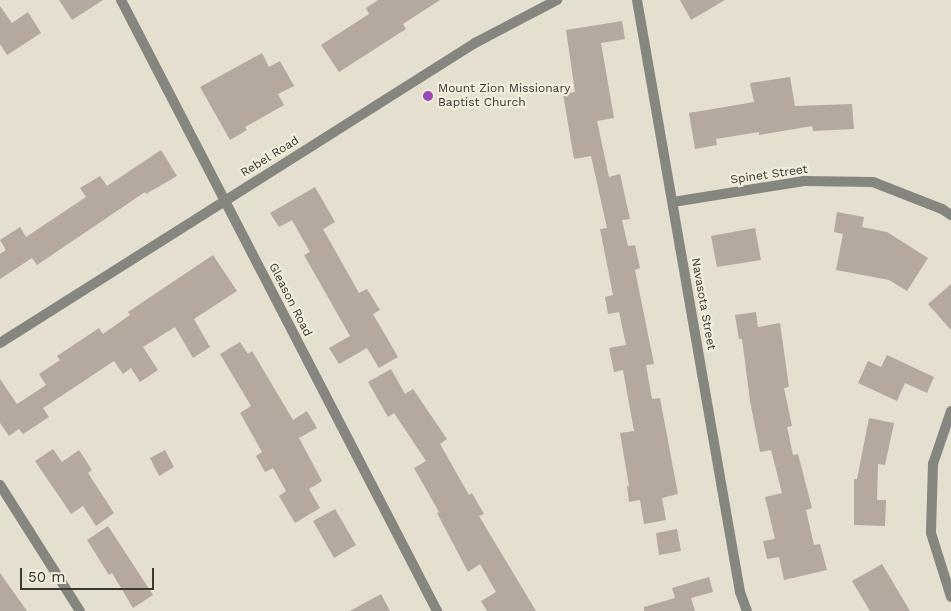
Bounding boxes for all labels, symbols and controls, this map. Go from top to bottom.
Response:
place label: Mount Zion Missionary Baptist Church [438,82,570,110]
marker: Mount Zion Missionary Baptist Church [422,90,434,102]
street label: Rebel Road [238,133,302,181]
street label: Spinet Street [729,162,809,188]
street label: Navasota Street [688,257,718,351]
street label: Gleason Road [265,261,315,339]
scale bar [22,558,156,590]
text: 50 m [28,568,65,586]

